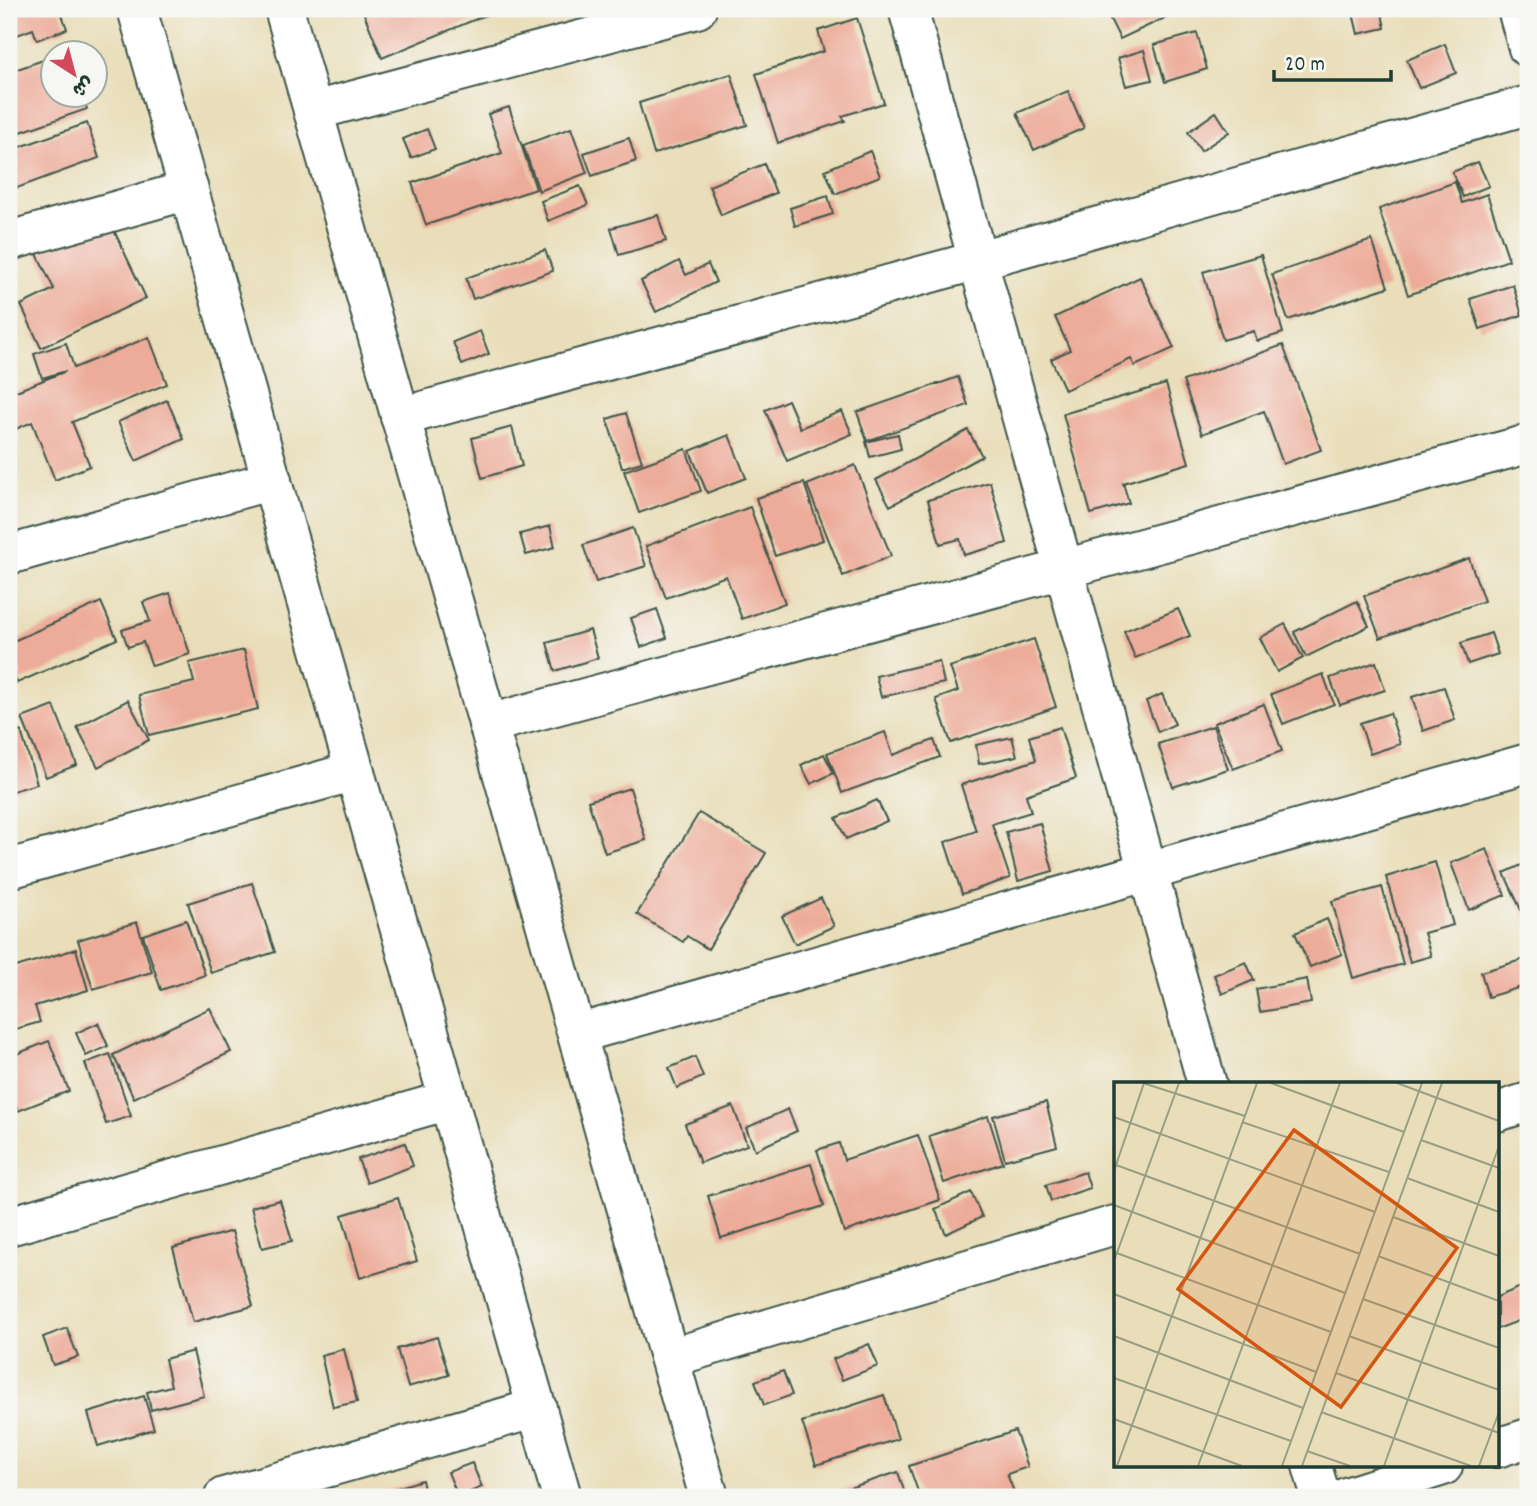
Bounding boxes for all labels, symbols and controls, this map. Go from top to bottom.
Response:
north arrow [38,38,108,108]
scale bar [1274,38,1392,82]
text: 20 m [1285,51,1325,81]
text: ش [65,68,98,102]
inset map [1114,1082,1498,1468]

